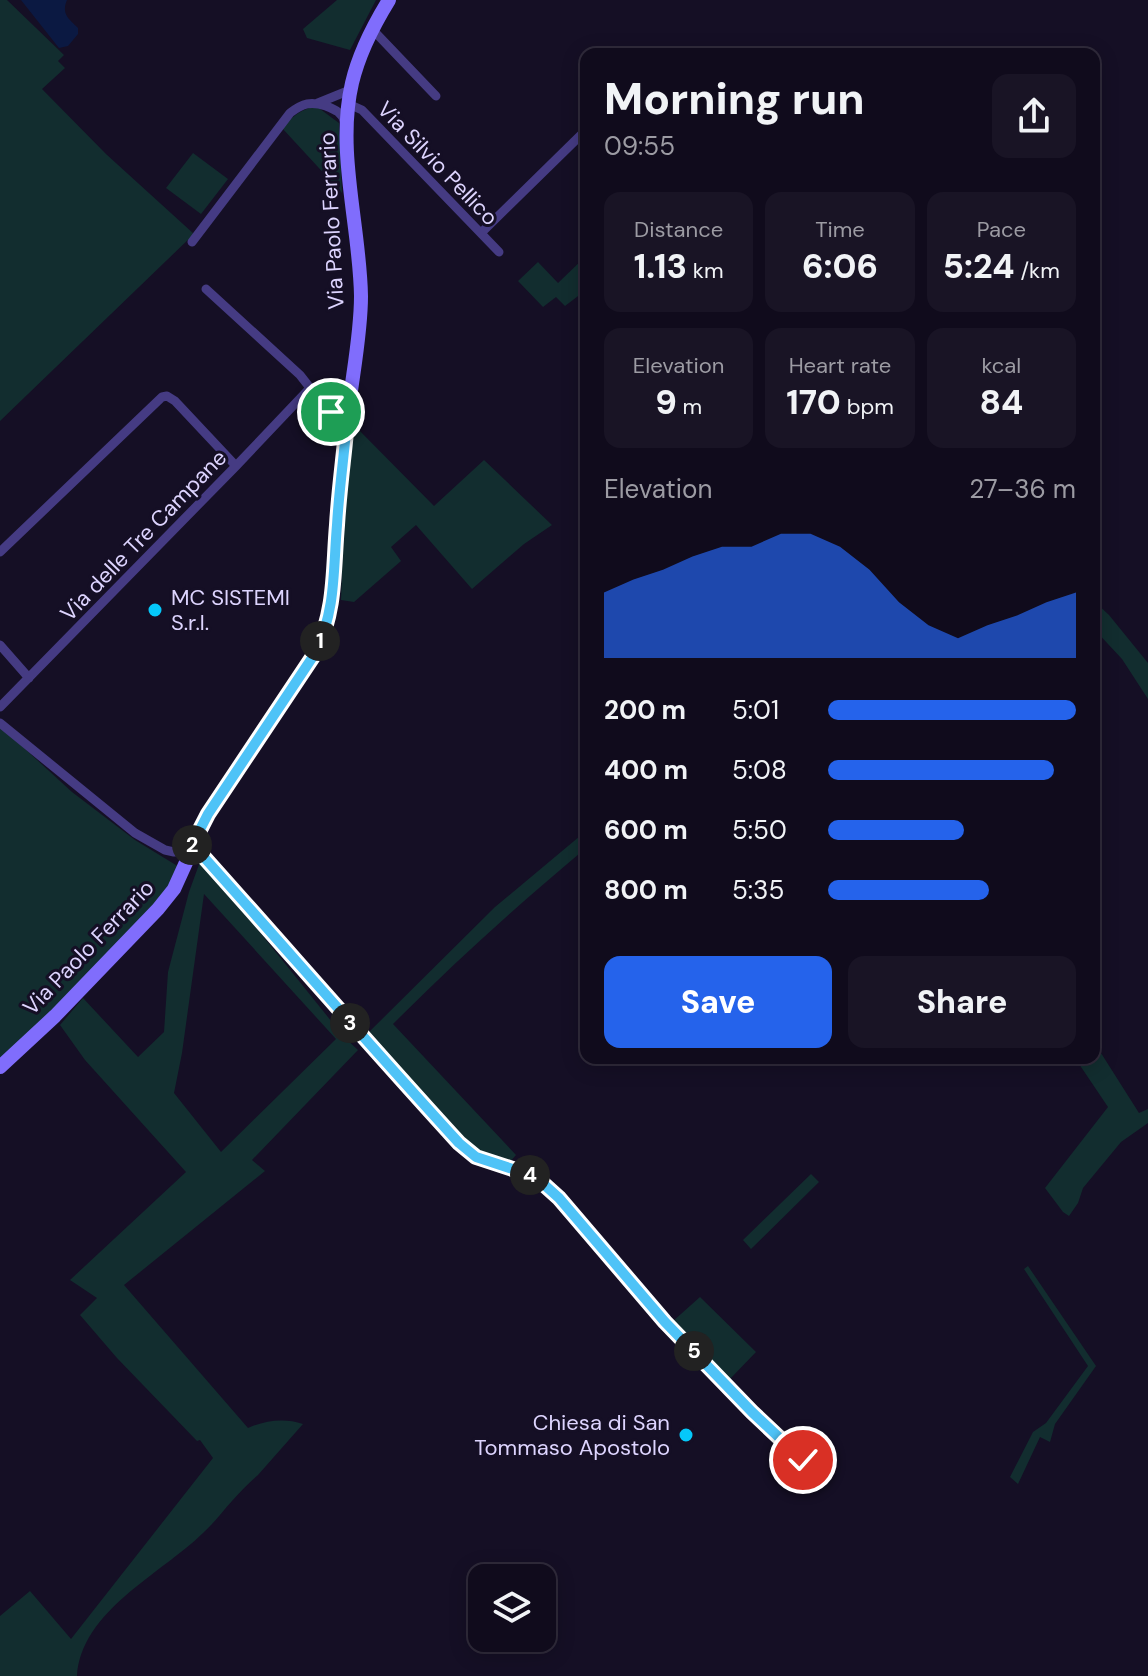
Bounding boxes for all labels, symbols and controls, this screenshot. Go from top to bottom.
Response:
text: Morning run [604,70,865,128]
button: share [992,74,1076,158]
street label: Via Silvio Pellico [371,95,504,232]
text: 09:55 [604,129,675,163]
street label: Via Paolo Ferrario [312,132,351,310]
text: Distance [634,215,723,244]
text: Time [815,215,865,244]
text: Pace [977,215,1026,244]
text: 1.13 [634,244,687,289]
text: 6:06 [802,244,878,289]
text: 5:24 [943,244,1015,289]
text: km [687,256,724,285]
text: /km [1015,256,1060,285]
text: Elevation [633,351,725,380]
text: Heart rate [789,351,891,380]
text: kcal [981,351,1021,380]
pin [297,378,365,446]
text: 9 [655,380,677,425]
text: 170 [786,380,841,425]
text: 84 [979,380,1023,425]
icon: arrive [309,390,353,434]
text: m [677,392,702,421]
text: bpm [841,392,894,421]
street label: Via delle Tre Campane [54,443,233,627]
text: Elevation [604,472,712,506]
text: 27–36 m [969,472,1076,506]
place label: MC SISTEMI S.r.l. [171,583,290,637]
marker: MC SISTEMI S.r.l. [146,601,164,619]
pin: 1 [300,621,340,661]
text: 1 [316,626,324,655]
text: 200 m [604,693,686,727]
text: 5:01 [732,693,779,727]
text: 400 m [604,753,688,787]
text: 5:08 [732,753,787,787]
text: 600 m [604,813,688,847]
text: 5:50 [732,813,787,847]
pin: 2 [172,825,212,865]
text: 2 [186,830,198,859]
street label: Via Paolo Ferrario [16,873,160,1021]
text: 800 m [604,873,688,907]
text: 5:35 [732,873,784,907]
button: Save [604,956,832,1048]
button: Share [848,956,1076,1048]
pin: 3 [330,1003,370,1043]
text: 3 [343,1008,357,1037]
pin: 4 [510,1155,550,1195]
text: 4 [523,1160,537,1189]
pin: 5 [674,1331,714,1371]
text: 5 [687,1336,701,1365]
place label: Chiesa di San Tommaso Apostolo [474,1408,670,1462]
marker: Chiesa di San Tommaso Apostolo [677,1426,695,1444]
pin [769,1426,837,1494]
icon: check [781,1438,825,1482]
map controls [468,1564,556,1652]
button: layers [468,1564,556,1652]

